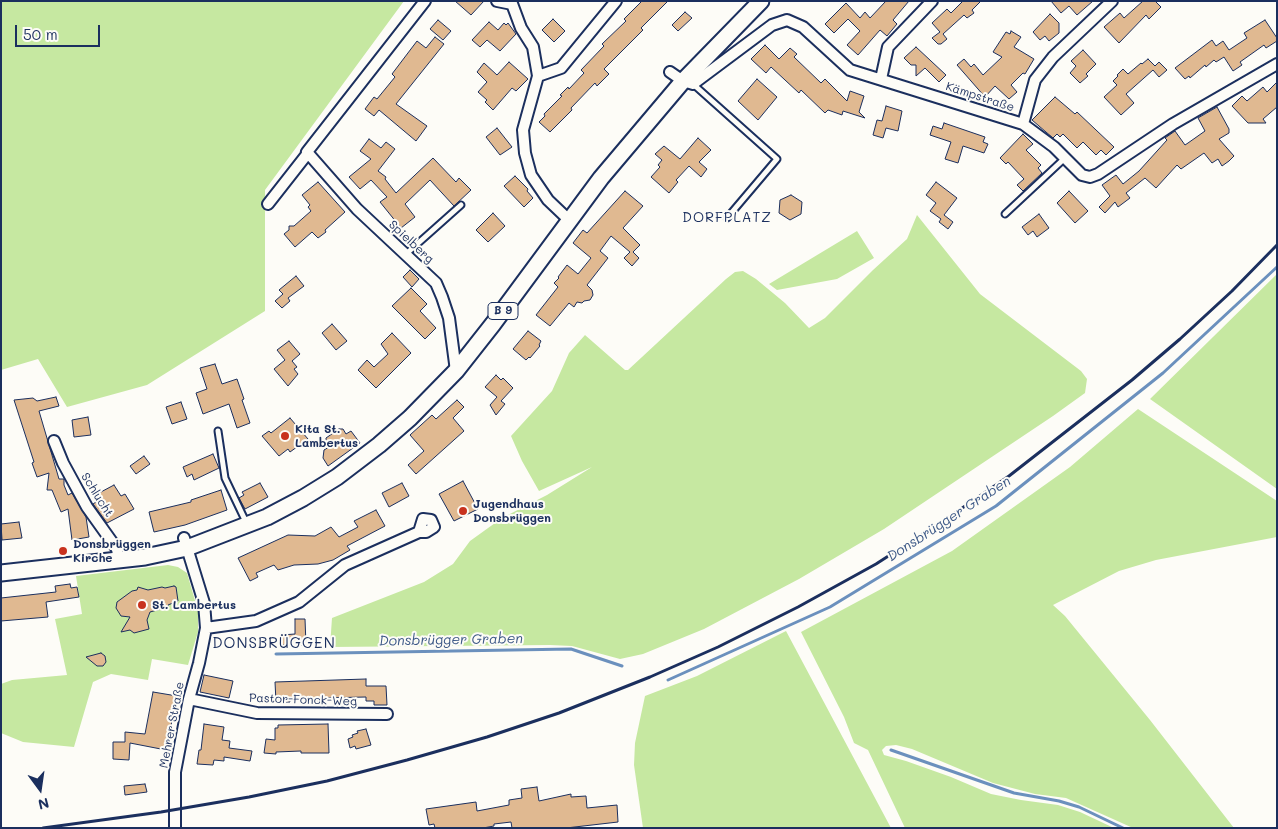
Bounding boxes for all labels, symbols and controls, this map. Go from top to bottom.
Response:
scale bar [18,15,102,47]
text: 50 m [23,24,58,44]
street label: Kämpstraße [944,79,1016,115]
district label: DORFPLATZ [681,210,773,226]
street label: Spielberg [385,218,437,266]
road number: B 9 [488,302,518,320]
place label: Kita St. Lambertus [295,422,358,450]
marker: Kita St. Lambertus [279,430,291,442]
street label: Schlucht [78,470,116,520]
water label: Donsbrügger Graben [884,473,1014,565]
place label: Jugendhaus Donsbrüggen [473,497,551,525]
marker: Jugendhaus Donsbrüggen [457,505,469,517]
place label: Donsbrüggen Kirche [73,537,151,565]
marker: Donsbrüggen Kirche [57,545,69,557]
place label: St. Lambertus [152,598,236,612]
marker: St. Lambertus [136,599,148,611]
water label: Donsbrügger Graben [379,630,523,650]
district label: DONSBRÜGGEN [211,634,337,652]
street label: Mehrer Straße [157,681,187,769]
street label: Pastor-Fonck-Weg [249,691,357,709]
north arrow [15,764,65,814]
text: N [36,794,51,815]

